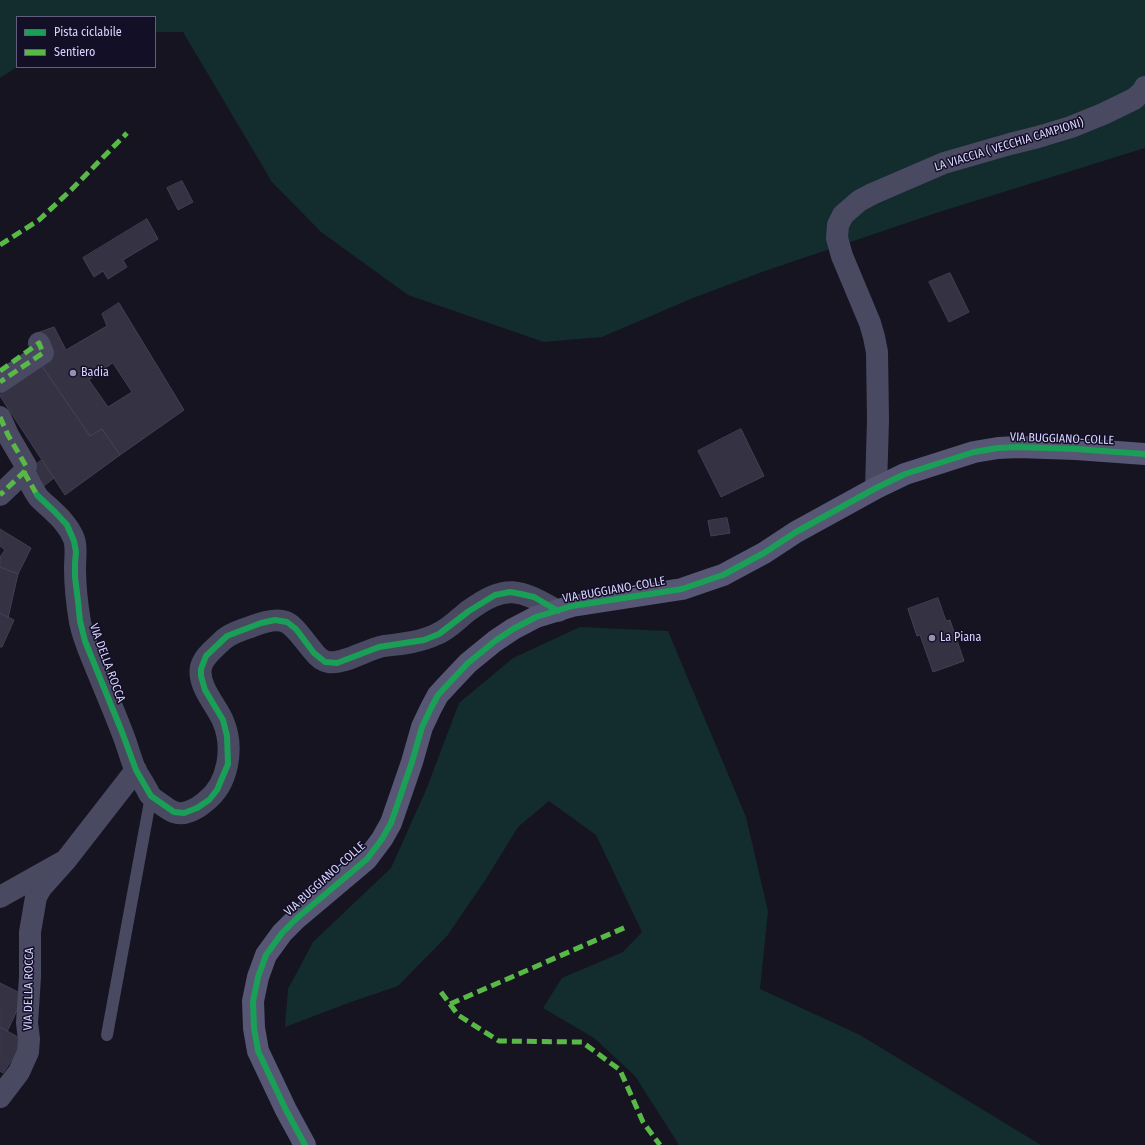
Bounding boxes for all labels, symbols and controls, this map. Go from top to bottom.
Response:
legend [16,16,156,68]
text: Pista ciclabile [54,25,122,39]
text: Sentiero [54,45,95,59]
street label: LA VIACCIA ( VECCHIA CAMPIONI) [933,115,1085,175]
place label: Badia [81,366,109,380]
marker: Badia [68,368,78,378]
street label: VIA BUGGIANO-COLLE [1010,430,1114,448]
street label: VIA BUGGIANO-COLLE [561,574,667,606]
street label: VIA DELLA ROCCA [86,622,128,704]
place label: La Piana [940,631,981,645]
marker: La Piana [927,633,937,643]
street label: VIA BUGGIANO-COLLE [281,839,369,919]
street label: VIA DELLA ROCCA [21,947,37,1031]

